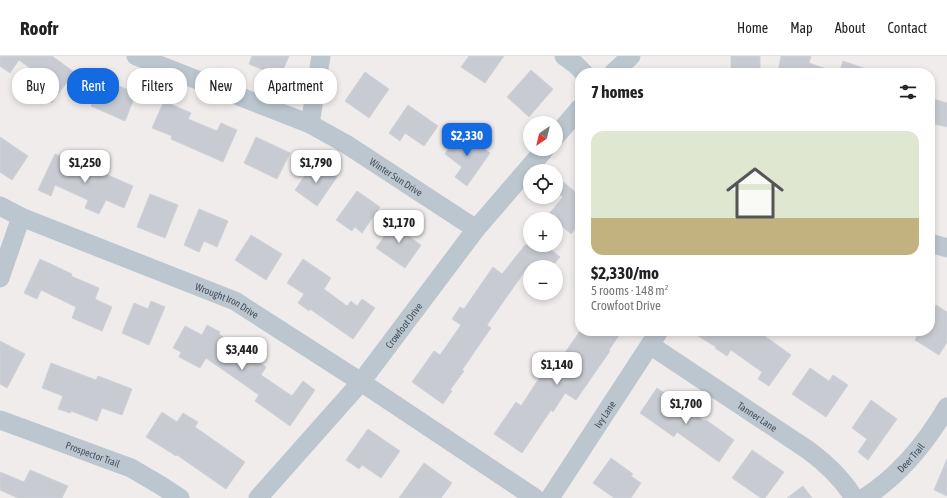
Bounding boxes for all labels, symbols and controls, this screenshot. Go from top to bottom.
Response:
text: Roofr [20,17,58,39]
text: Home [737,20,768,36]
text: Map [790,20,813,36]
text: About [835,20,866,36]
text: Contact [888,20,927,36]
chip: Buy [12,68,59,104]
chip: Rent [67,68,119,104]
chip: Filters [127,68,187,104]
chip: New [195,68,246,104]
chip: Apartment [254,68,337,104]
icon: filters [897,81,919,103]
text: 7 homes [591,82,644,102]
north arrow [523,116,563,156]
map controls [523,116,563,300]
pin: $2,330 [434,123,500,157]
text: $2,330 [451,128,483,143]
pin: $1,250 [52,150,118,184]
pin: $1,790 [283,150,349,184]
text: $1,250 [69,155,101,170]
text: $1,790 [300,155,332,170]
street label: Winter Sun Drive [367,156,425,199]
icon: home [719,157,791,229]
button: locate [523,164,563,204]
pin: $1,170 [366,210,432,244]
button: + [523,212,563,252]
text: $1,170 [383,215,415,230]
button: − [523,260,563,300]
text: $2,330/mo [591,263,659,283]
street label: Wrought Iron Drive [194,281,261,321]
text: 5 rooms · 148 m² [591,283,668,298]
text: Crowfoot Drive [591,298,661,313]
street label: Crowfoot Drive [383,300,425,351]
pin: $3,440 [209,337,275,371]
text: $3,440 [226,342,258,357]
pin: $1,140 [524,352,590,386]
text: $1,140 [541,357,573,372]
pin: $1,700 [653,391,719,425]
text: $1,700 [670,396,702,411]
street label: Ivy Lane [592,399,618,430]
street label: Tanner Lane [735,400,779,434]
street label: Prospector Trail [64,440,122,470]
street label: Deer Trail [895,441,927,475]

